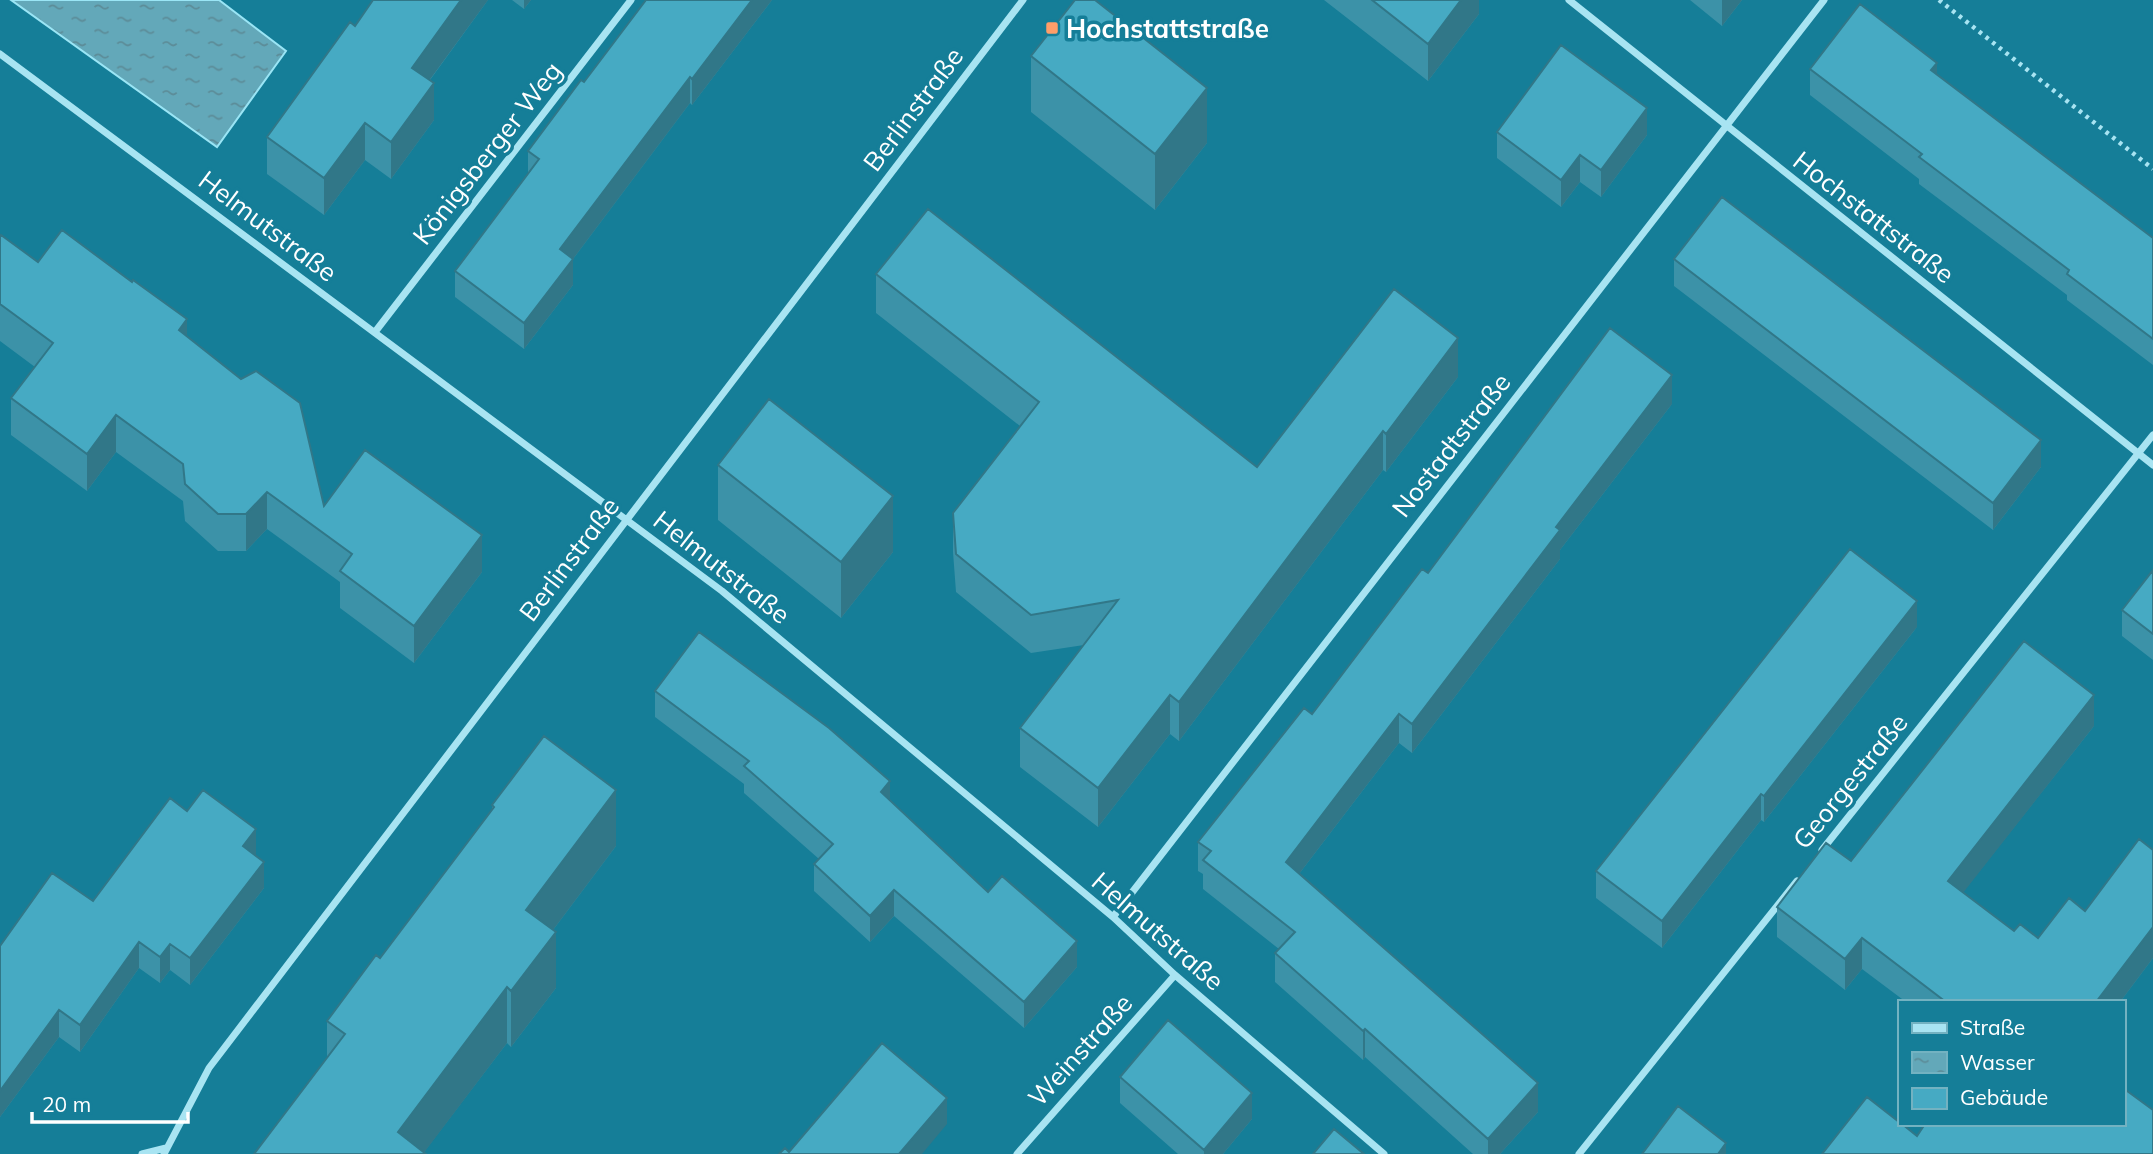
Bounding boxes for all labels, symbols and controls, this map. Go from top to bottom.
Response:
place label: Hochstattstraße [1066,12,1269,45]
marker: Hochstattstraße [1044,20,1060,36]
street label: Berlinstraße [856,41,970,177]
street label: Königsberger Weg [405,55,569,251]
street label: Hochstattstraße [1787,144,1961,290]
street label: Helmutstraße [192,163,344,289]
street label: Nostadtstraße [1384,366,1518,524]
street label: Berlinstraße [512,491,626,627]
street label: Helmutstraße [647,503,797,631]
street label: Georgestraße [1785,707,1915,855]
street label: Helmutstraße [1085,865,1231,997]
street label: Weinstraße [1021,987,1139,1113]
legend [1898,1000,2125,1126]
text: Straße [1960,1014,2025,1040]
text: Wasser [1960,1049,2035,1075]
scale bar [32,1080,187,1124]
text: Gebäude [1960,1084,2048,1110]
text: 20 m [42,1091,91,1117]

